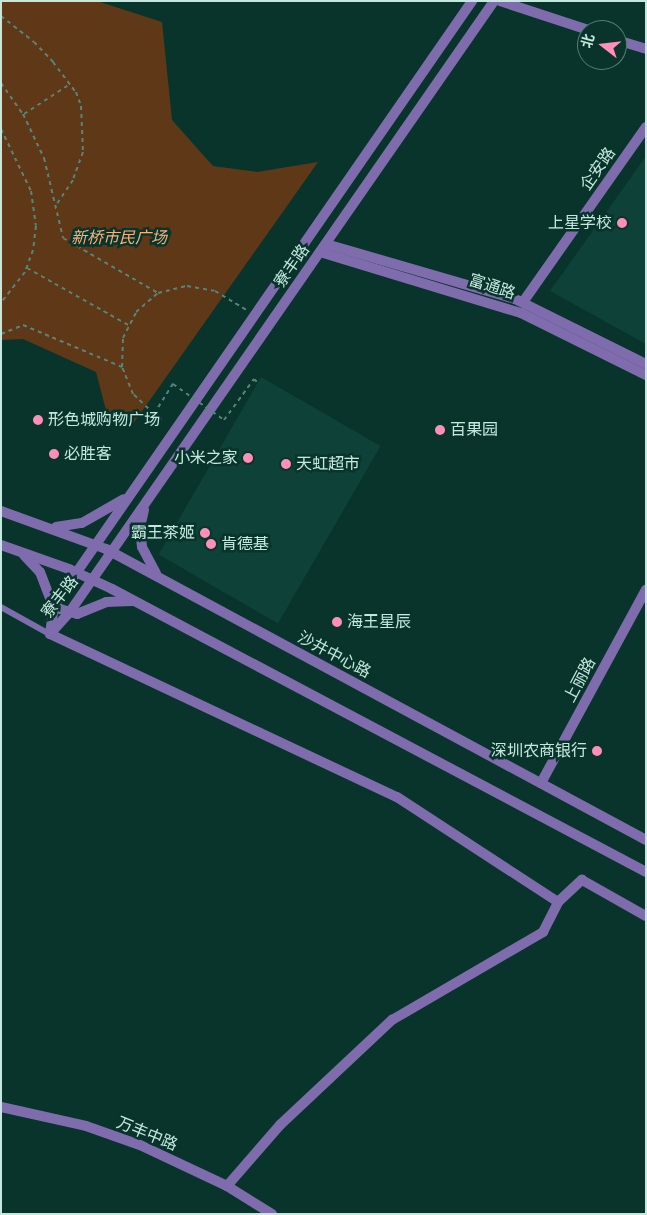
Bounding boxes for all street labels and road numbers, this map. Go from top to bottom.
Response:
street label: 企安路 [576,144,620,194]
street label: 寮丰路 [270,241,314,291]
street label: 富通路 [466,270,518,304]
street label: 寮丰路 [38,572,82,622]
street label: 沙井中心路 [294,628,374,682]
street label: 上丽路 [560,654,600,706]
street label: 万丰中路 [114,1113,180,1155]

